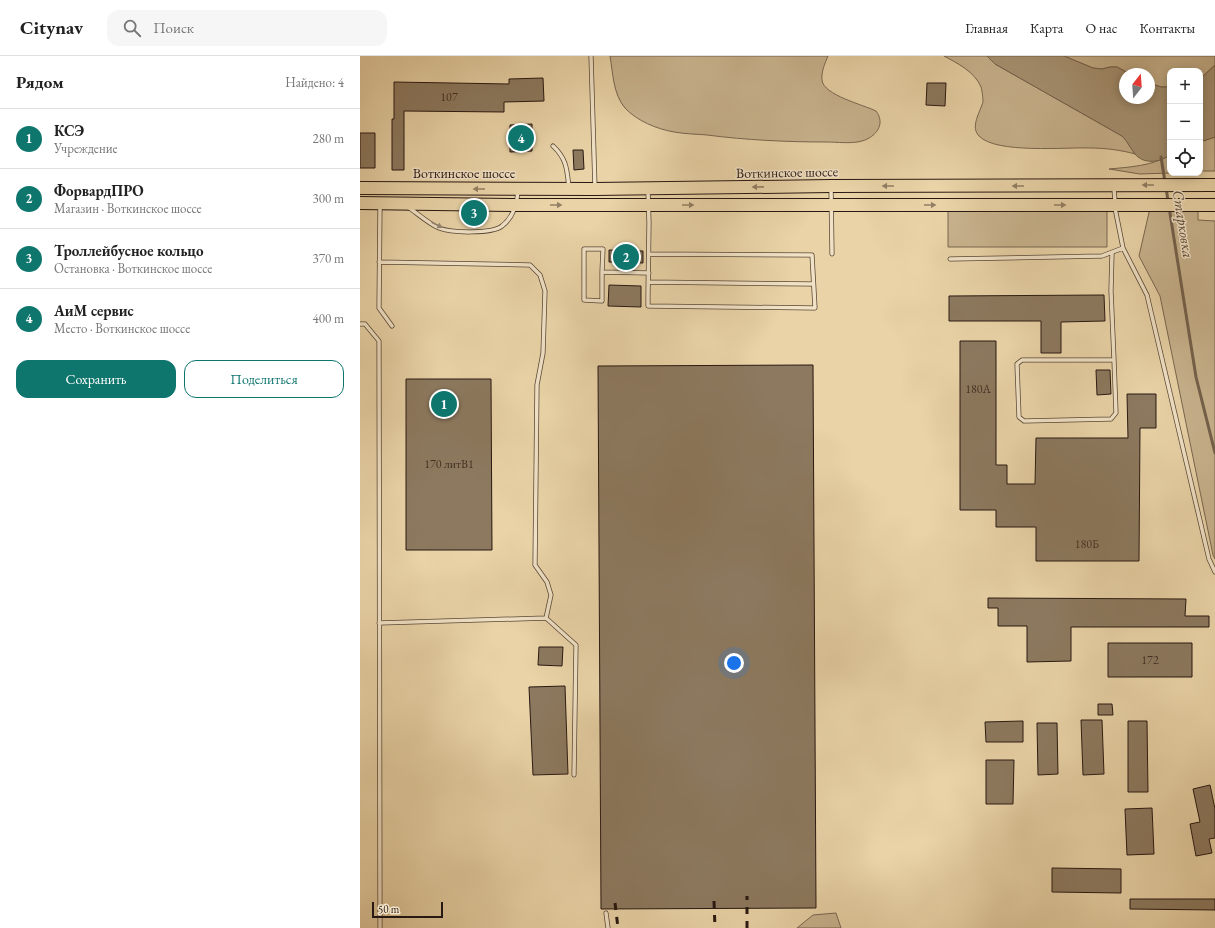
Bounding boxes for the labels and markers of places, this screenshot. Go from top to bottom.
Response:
pin: 4 [508,123,534,153]
pin: 3 [461,198,487,228]
pin: 2 [613,242,639,272]
pin: 1 [431,389,457,419]

